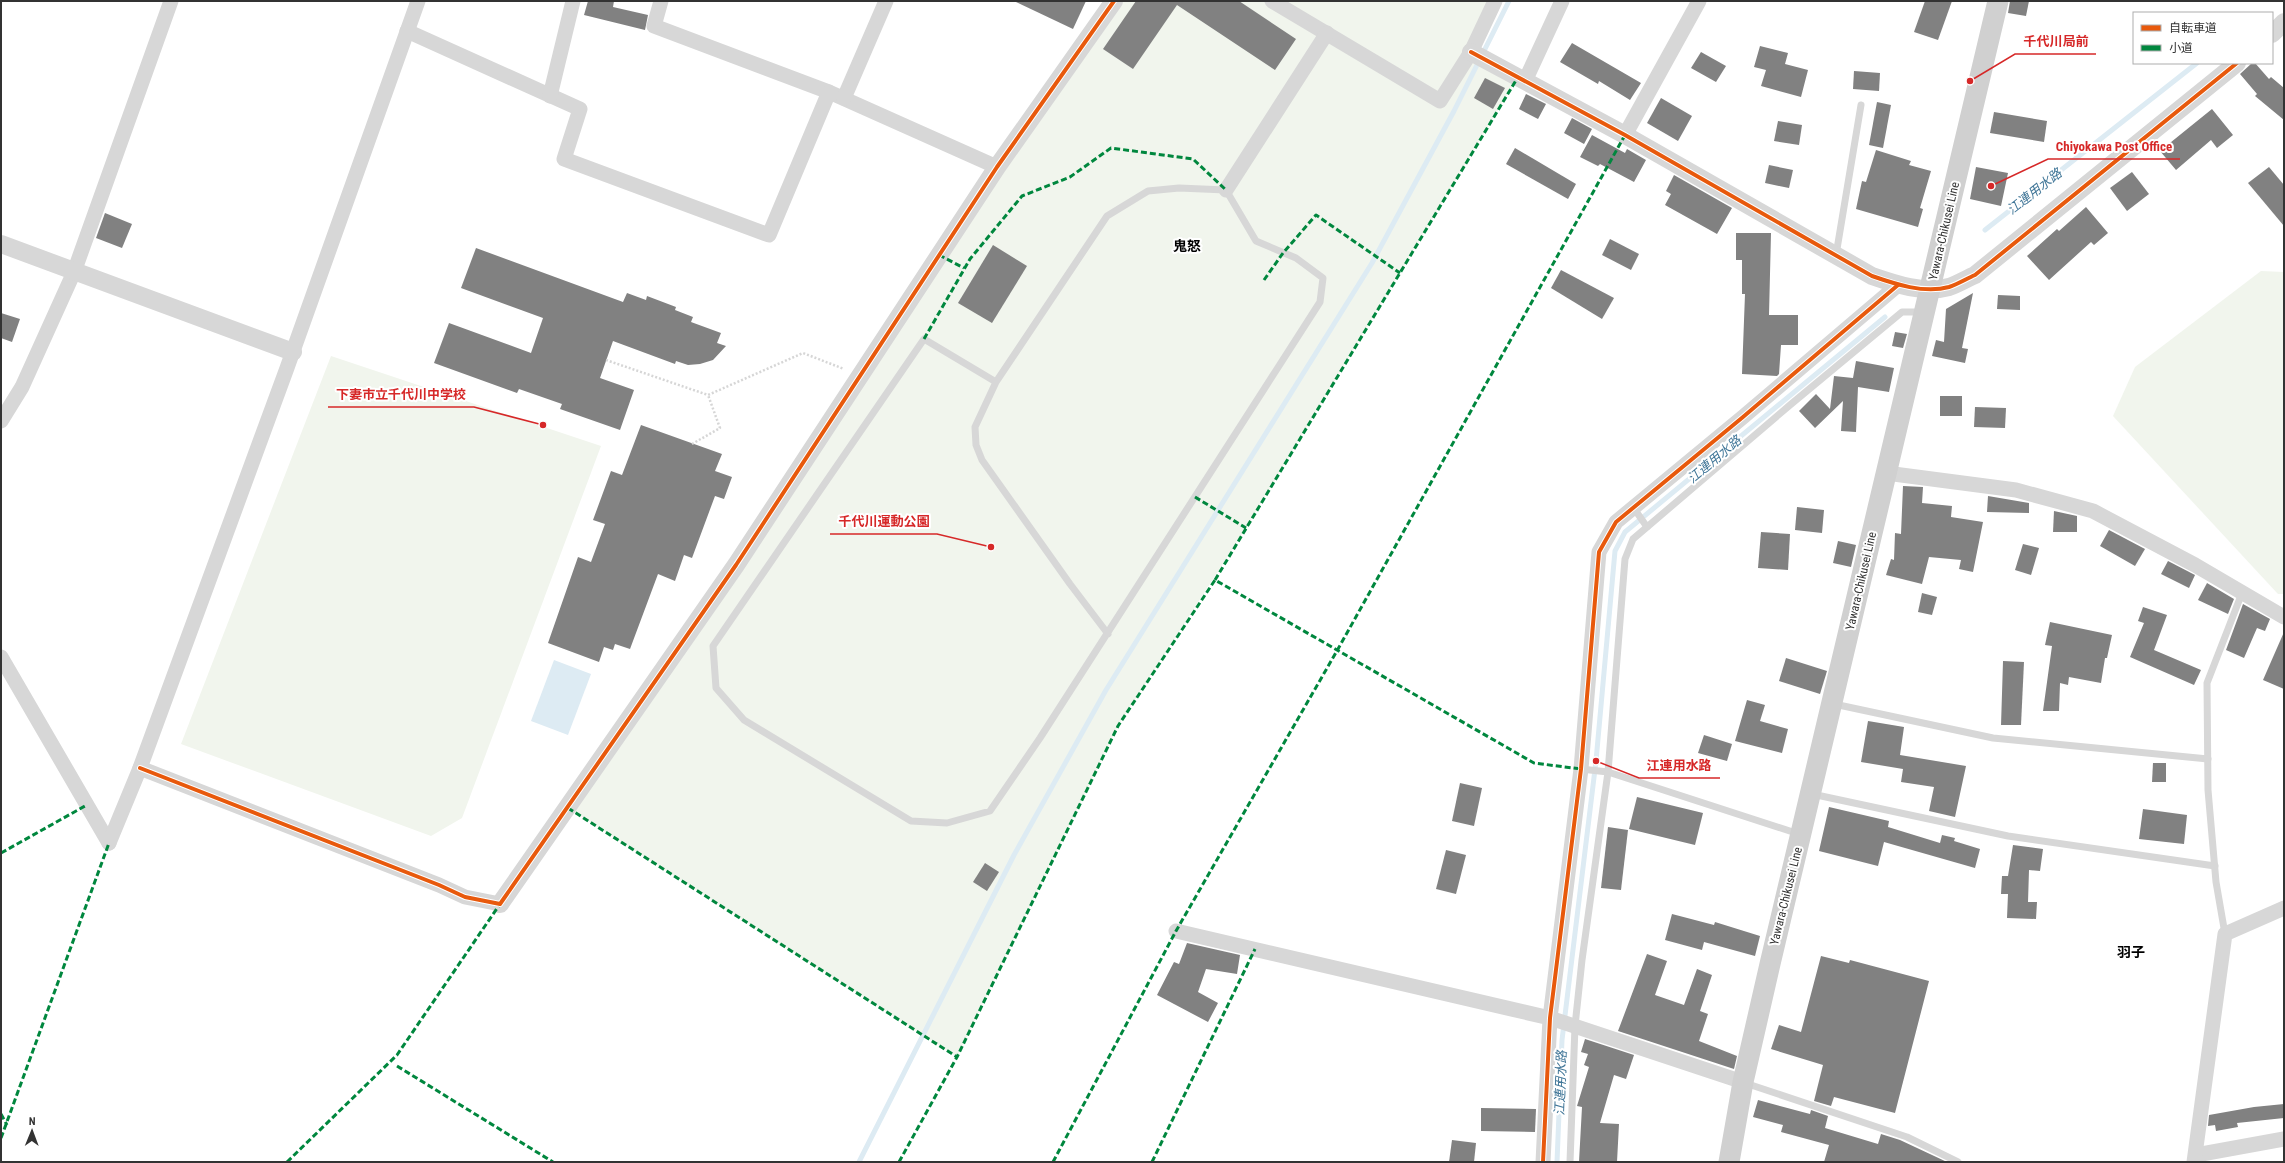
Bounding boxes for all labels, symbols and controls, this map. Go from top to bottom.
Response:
legend [2133,12,2273,64]
text: 自転車道 [2169,21,2217,35]
callout: 千代川局前 [2015,29,2096,54]
text: 千代川局前 [2023,34,2089,49]
text: 小道 [2169,41,2193,55]
callout: Chiyokawa Post Office [2048,134,2180,159]
text: Chiyokawa Post Office [2056,139,2172,154]
water label: 江連用水路 [2004,165,2065,217]
street label: Yawara-Chikusei Line [1926,180,1962,281]
district label: 鬼怒 [1173,238,1201,254]
callout: 下妻市立千代川中学校 [328,382,474,407]
text: 下妻市立千代川中学校 [336,387,466,402]
water label: 江連用水路 [1685,432,1745,486]
callout: 千代川運動公園 [830,509,937,534]
text: 千代川運動公園 [838,514,930,529]
street label: Yawara-Chikusei Line [1843,530,1879,631]
callout: 江連用水路 [1639,753,1720,778]
text: 江連用水路 [1646,758,1712,773]
street label: Yawara-Chikusei Line [1767,845,1805,946]
district label: 羽子 [2117,944,2145,960]
water label: 江連用水路 [1552,1049,1569,1116]
north arrow [12,1111,52,1151]
text: N [29,1115,36,1128]

